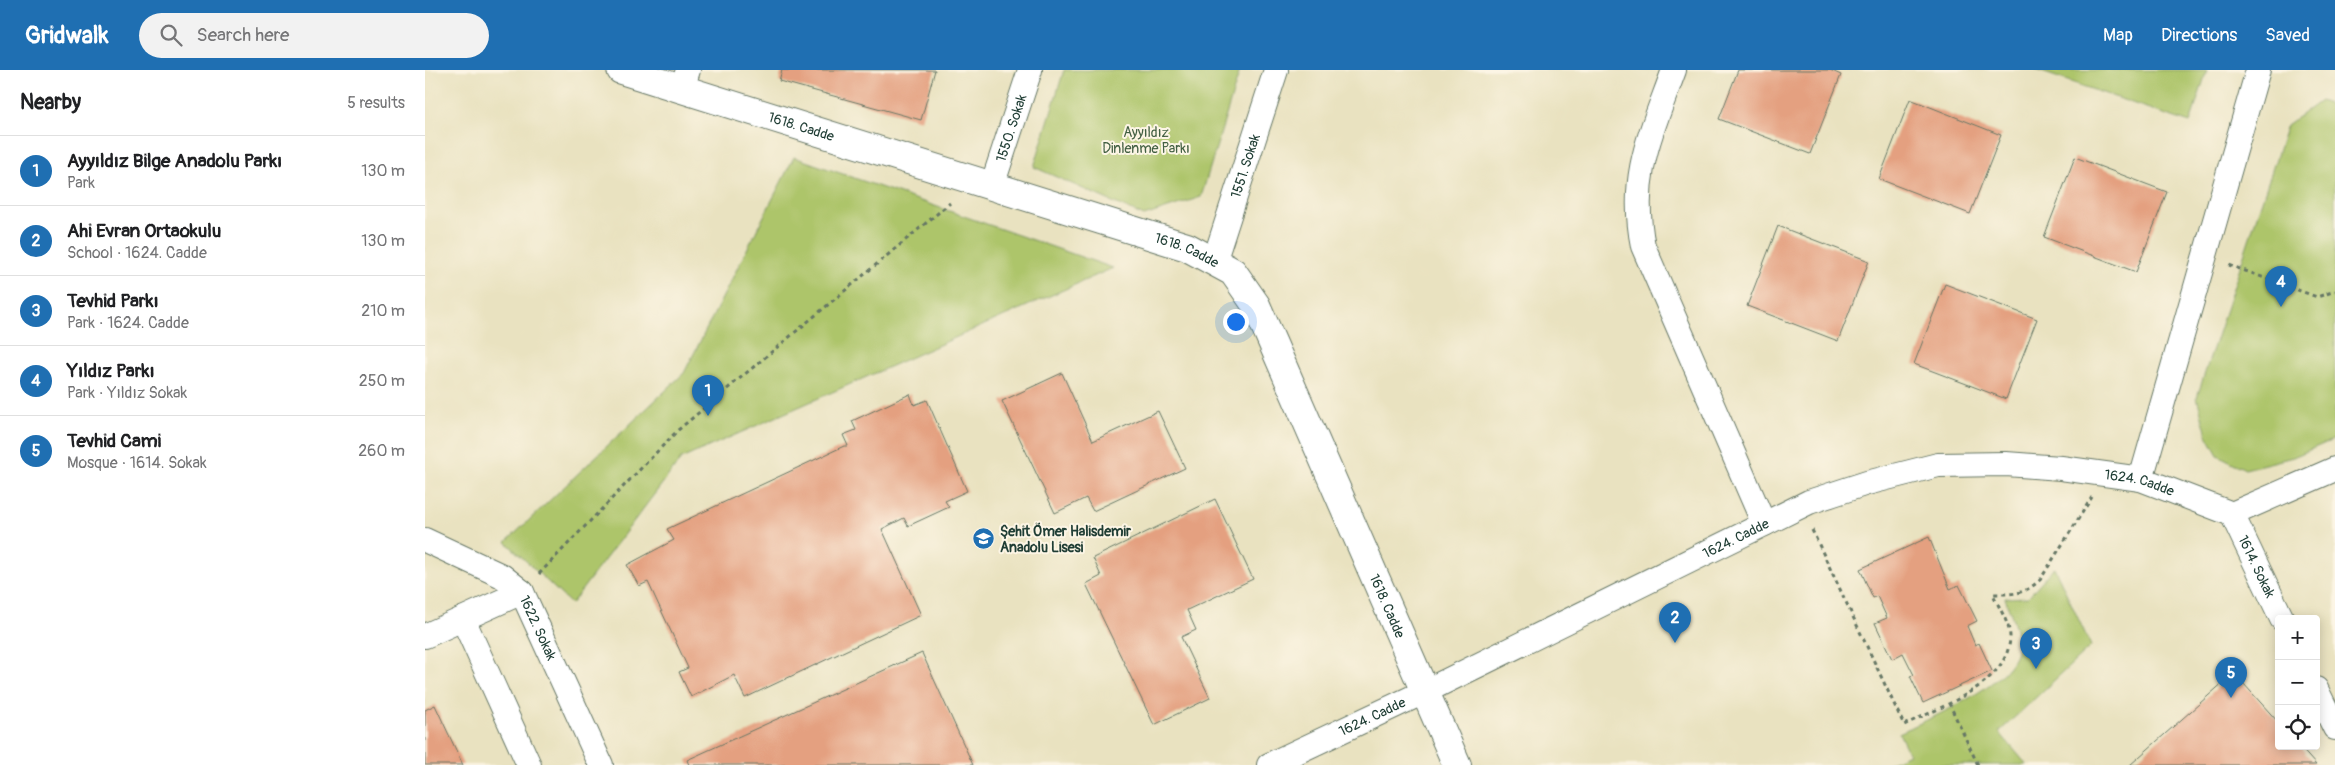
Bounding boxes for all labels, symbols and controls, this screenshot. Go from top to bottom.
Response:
search box [139,13,489,58]
text: Gridwalk [25,21,109,50]
icon: search [157,21,185,49]
text: Search here [197,23,289,47]
text: Map [2103,24,2133,47]
text: Directions [2161,24,2237,47]
text: Saved [2265,24,2310,47]
text: Nearby [20,89,81,116]
street label: 1550. Sokak [992,92,1030,164]
text: 5 results [347,93,405,113]
street label: 1618. Cadde [766,108,837,145]
park label: Ayyıldız Dinlenme Parkı [1102,124,1190,157]
street label: 1551. Sokak [1227,132,1263,200]
text: Ayyıldız Bilge Anadolu Parkı [67,149,282,173]
text: 1 [33,161,39,181]
text: 130 m [361,161,405,181]
text: Park [67,173,95,193]
text: Ahi Evran Ortaokulu [67,219,221,243]
street label: 1618. Cadde [1153,229,1222,271]
text: 2 [32,231,40,251]
text: 130 m [361,231,405,251]
text: School · 1624. Cadde [67,243,207,263]
pin: 4 [2265,266,2297,307]
text: Tevhid Parkı [67,289,159,313]
text: 3 [32,301,40,321]
text: 210 m [361,301,405,321]
your location [1223,309,1249,335]
text: Park · 1624. Cadde [67,313,189,333]
text: Yıldız Parkı [67,359,155,383]
text: 4 [31,371,41,391]
text: 250 m [359,371,405,391]
pin: 1 [692,375,724,416]
text: Park · Yıldız Sokak [67,383,187,403]
text: Tevhid Cami [67,429,161,453]
text: 5 [32,441,40,461]
text: 260 m [358,441,405,461]
text: Mosque · 1614. Sokak [67,453,207,473]
street label: 1624. Cadde [2104,466,2177,500]
street label: 1624. Cadde [1700,515,1772,562]
place label: Şehit Ömer Halisdemir Anadolu Lisesi [1000,522,1132,556]
school or university icon: Şehit Ömer Halisdemir Anadolu Lisesi [972,527,996,551]
street label: 1614. Sokak [2235,532,2279,601]
street label: 1618. Cadde [1366,571,1409,641]
street label: 1622. Sokak [516,593,561,663]
pin: 2 [1659,602,1691,643]
map controls [2275,615,2320,750]
button: + [2275,615,2320,660]
pin: 3 [2020,628,2052,669]
pin: 5 [2215,657,2247,698]
button: − [2275,660,2320,705]
street label: 1624. Cadde [1336,693,1408,739]
button: locate [2275,705,2320,750]

